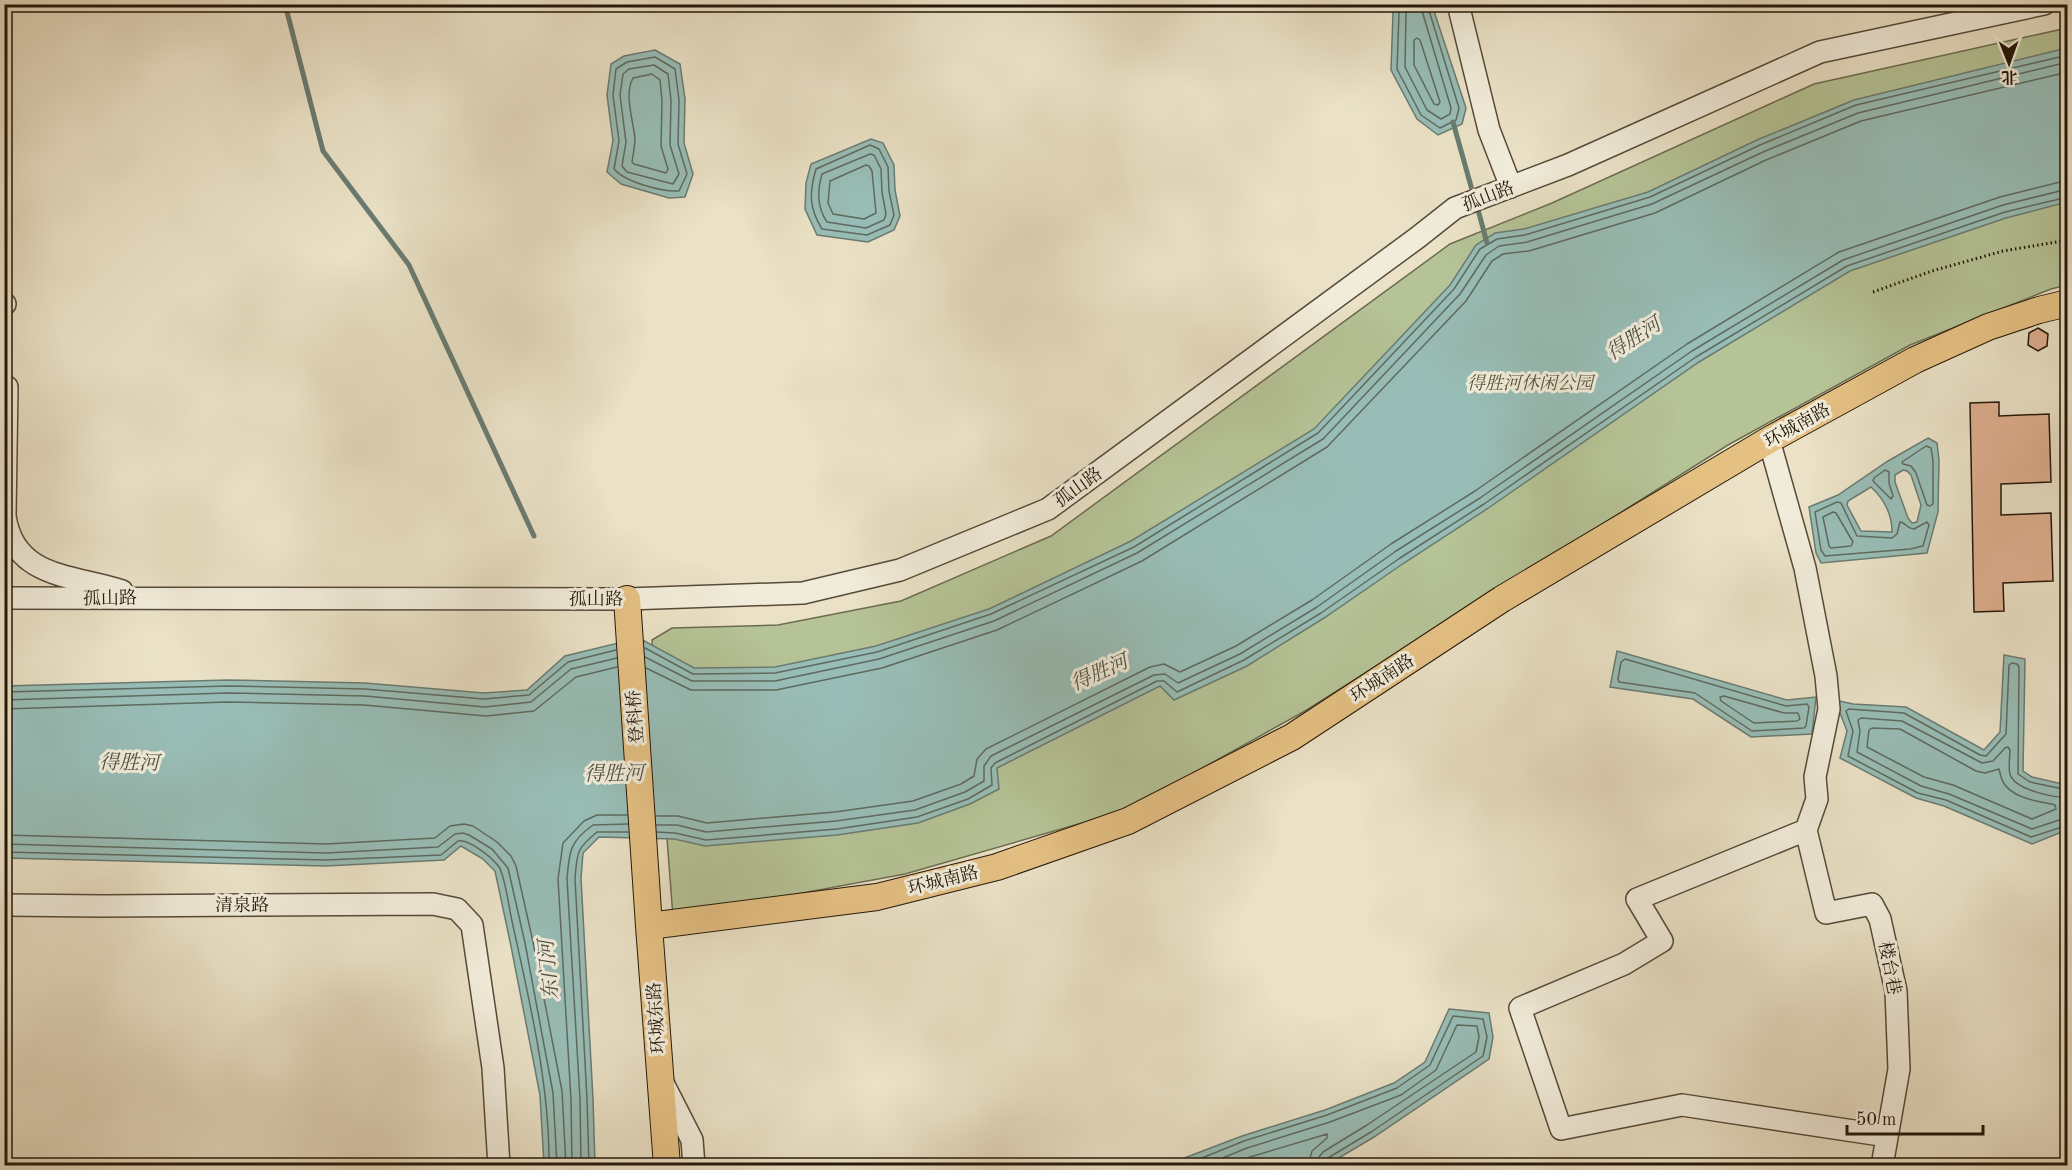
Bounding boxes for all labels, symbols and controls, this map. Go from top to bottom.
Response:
north arrow [1979,33,2039,93]
text: 北 [2001,68,2017,86]
street label: 孤山路 [1459,177,1517,215]
water label: 得胜河 [1602,312,1667,364]
park label: 得胜河休闲公园 [1467,373,1596,393]
street label: 环城南路 [1761,399,1833,451]
street label: 孤山路 [1050,463,1106,511]
street label: 孤山路 [83,588,137,608]
street label: 孤山路 [569,589,623,609]
water label: 得胜河 [1068,649,1134,695]
street label: 环城南路 [1346,650,1418,706]
street label: 登科桥 [623,689,647,745]
water label: 得胜河 [99,751,162,775]
water label: 得胜河 [584,762,647,786]
street label: 环城南路 [906,862,980,898]
street label: 清泉路 [215,895,269,915]
water label: 东门河 [535,936,563,1001]
street label: 楼台巷 [1875,940,1905,996]
street label: 环城东路 [644,981,668,1055]
scale bar [1847,1098,1984,1136]
text: 50 m [1856,1111,1896,1129]

